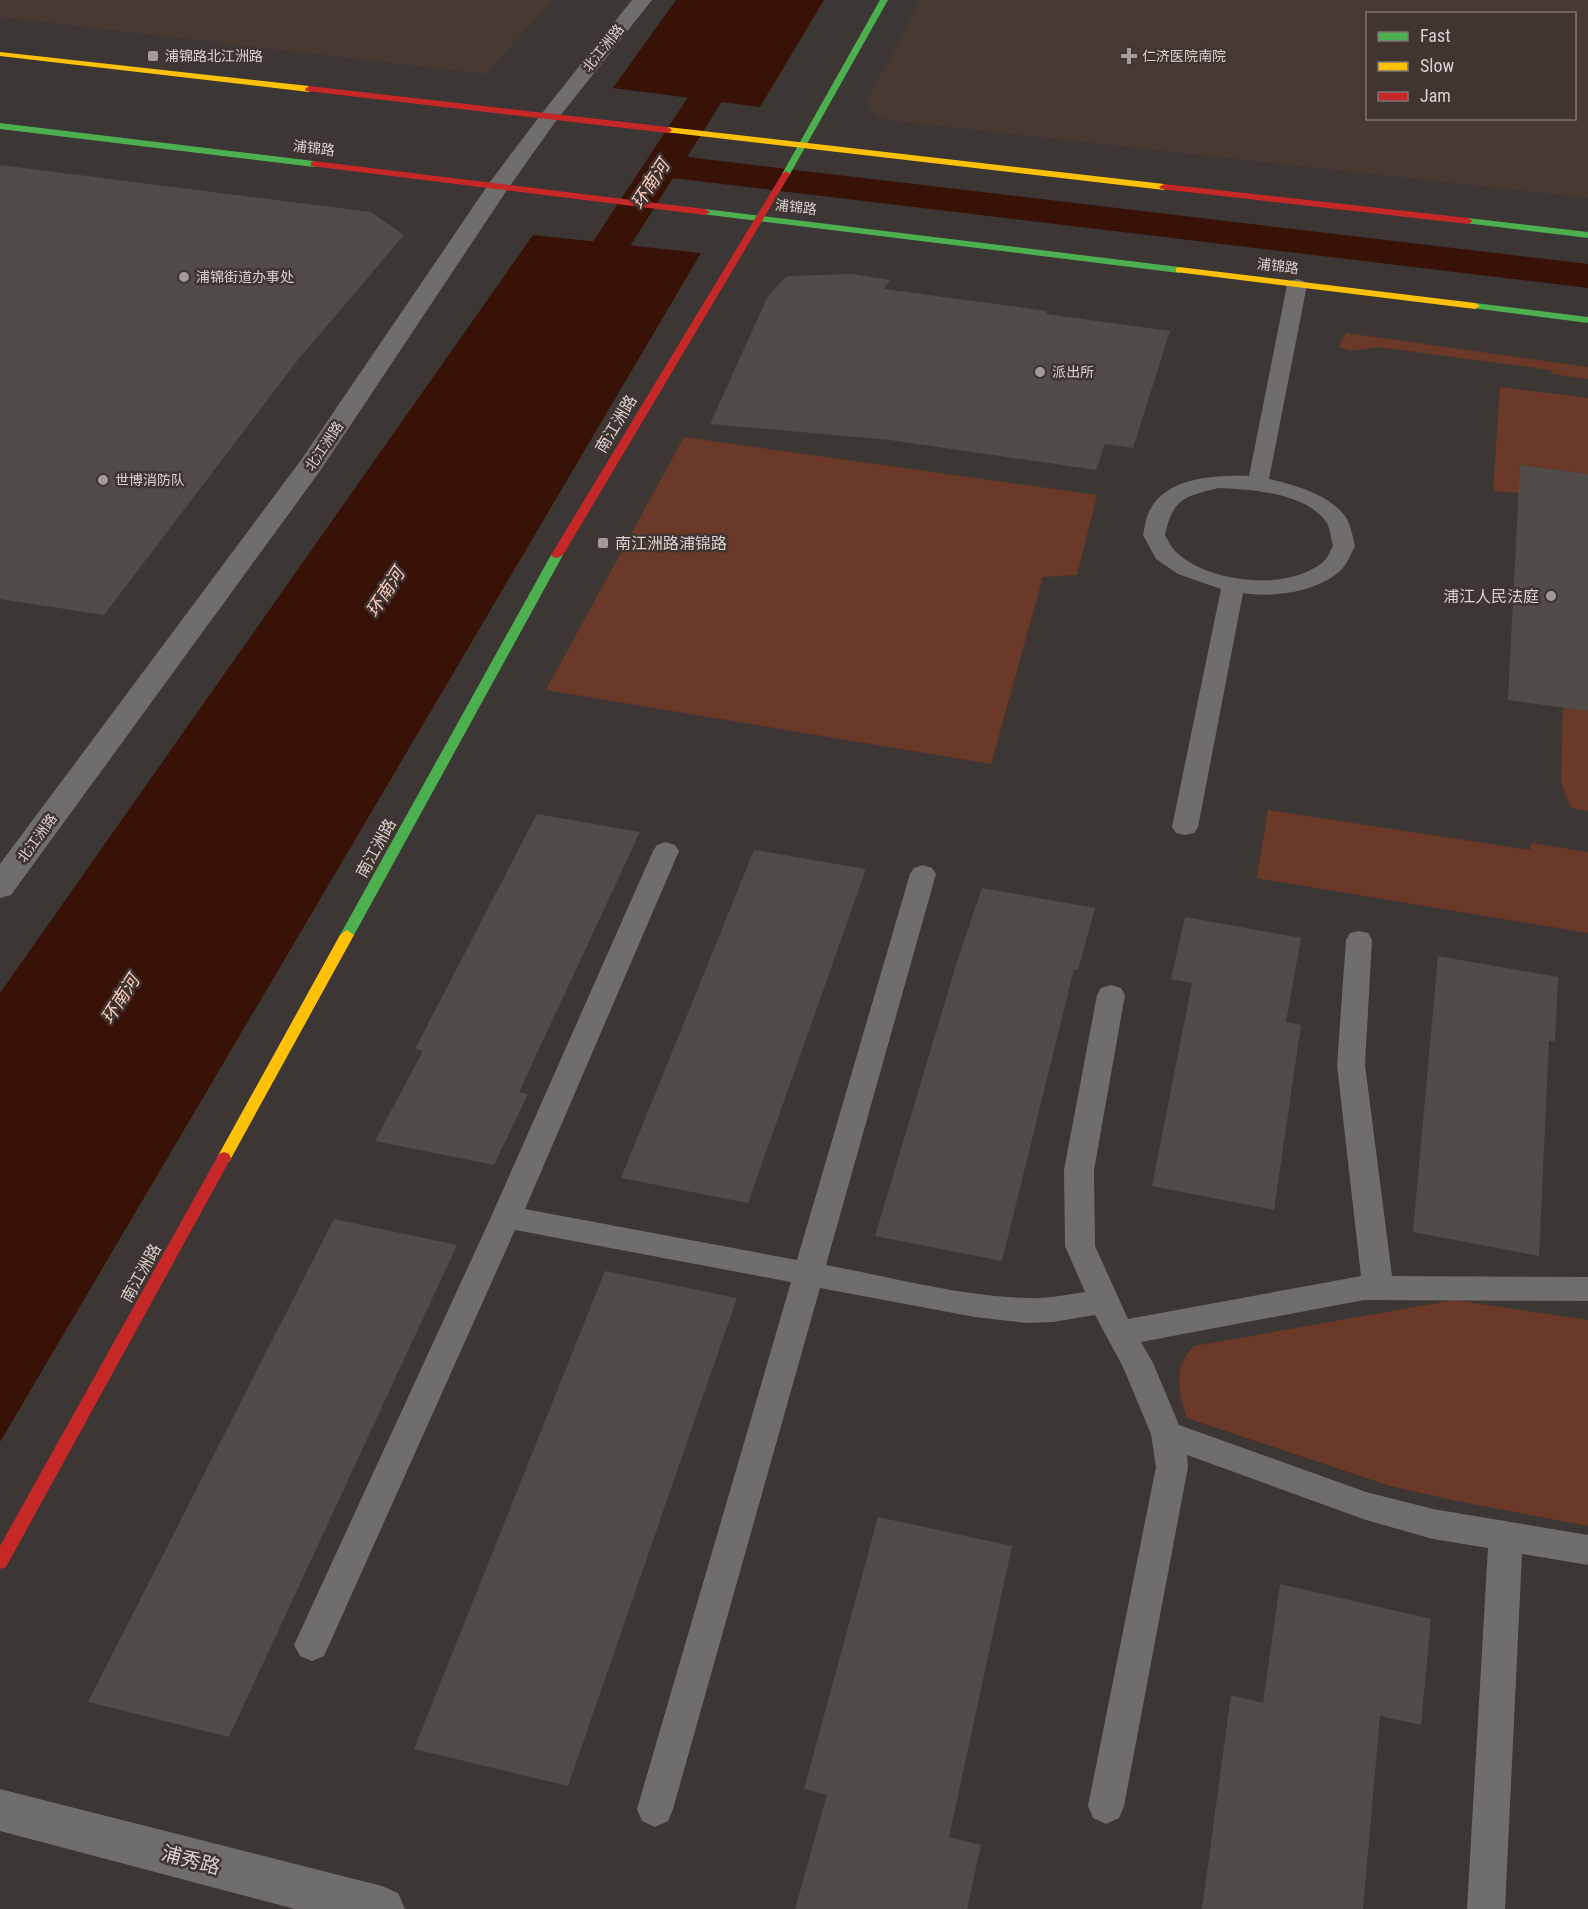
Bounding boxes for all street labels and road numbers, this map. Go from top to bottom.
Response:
street label: 北江洲路 [579,21,627,75]
street label: 浦锦路 [292,138,336,158]
street label: 浦锦路 [774,197,818,217]
street label: 浦锦路 [1256,256,1300,276]
street label: 南江洲路 [591,392,641,456]
street label: 北江洲路 [302,418,346,474]
street label: 北江洲路 [14,811,60,865]
street label: 南江洲路 [352,815,400,881]
street label: 南江洲路 [117,1240,165,1306]
street label: 浦秀路 [159,1841,223,1879]

